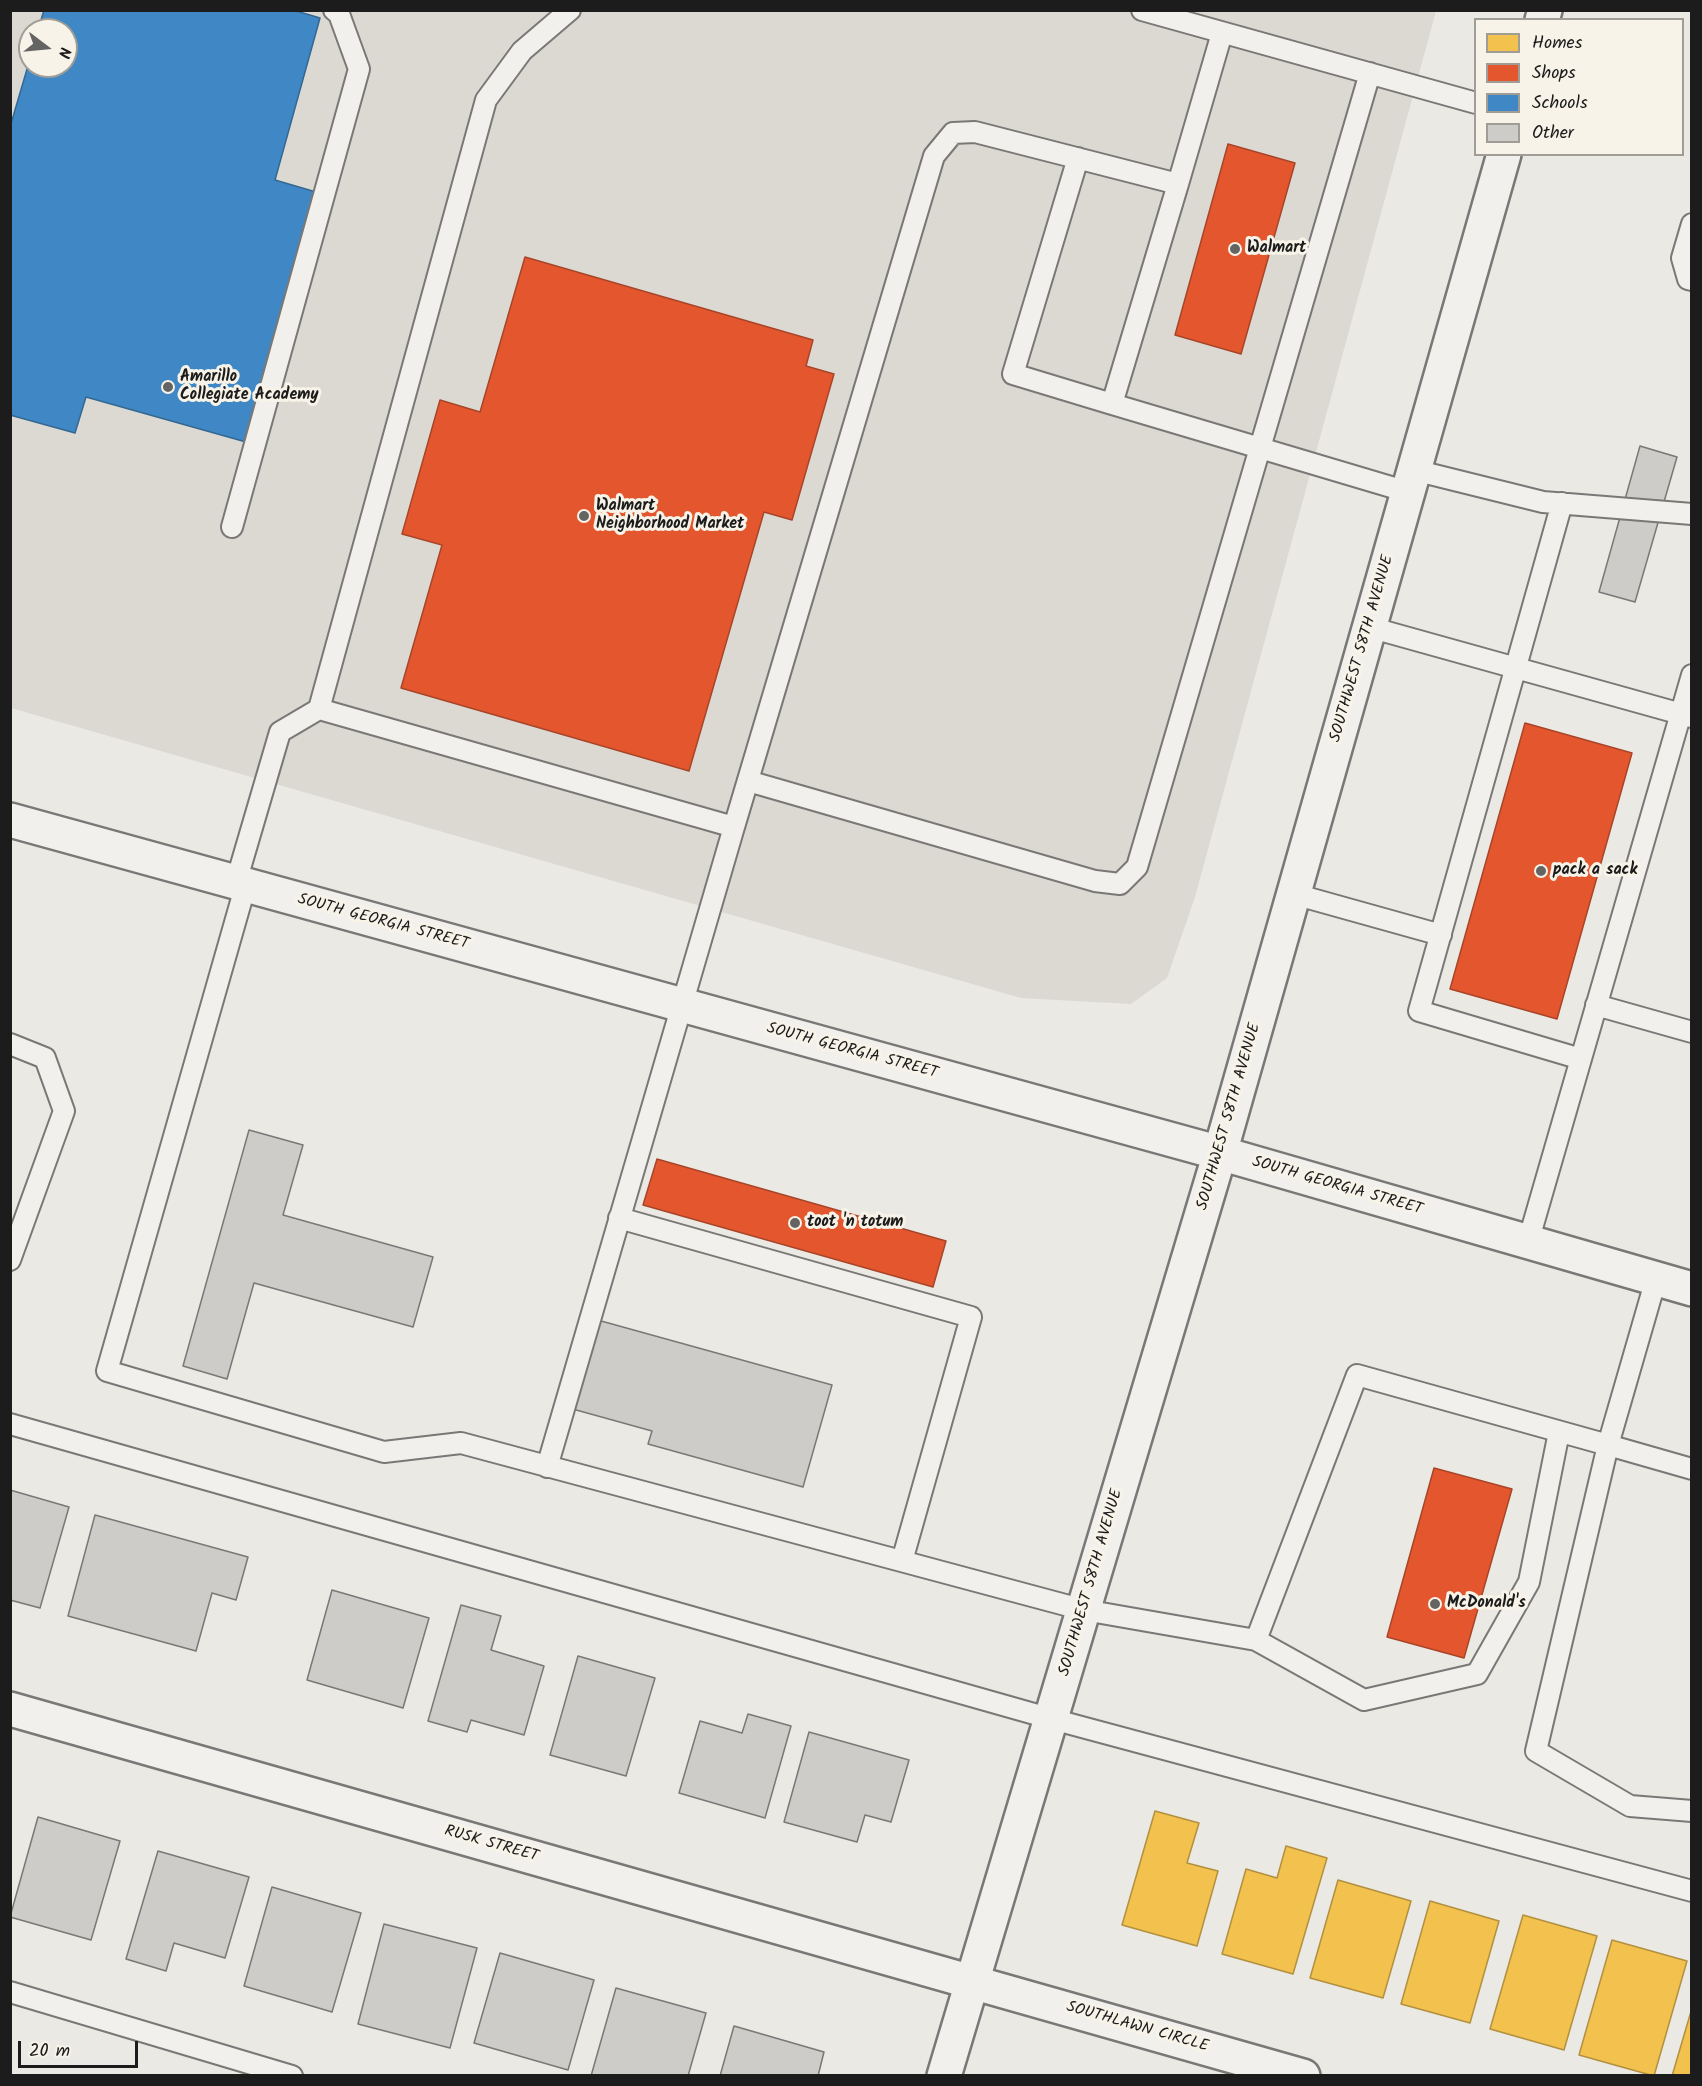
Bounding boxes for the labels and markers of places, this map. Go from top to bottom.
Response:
place label: Walmart [1247,239,1306,259]
marker: Walmart [1228,242,1242,256]
place label: Amarillo Collegiate Academy [180,368,319,406]
marker: Amarillo Collegiate Academy [161,380,175,394]
place label: Walmart Neighborhood Market [596,497,744,535]
marker: Walmart Neighborhood Market [577,509,591,523]
place label: pack a sack [1553,861,1637,881]
marker: pack a sack [1534,864,1548,878]
place label: toot 'n totum [807,1213,903,1233]
marker: toot 'n totum [788,1216,802,1230]
place label: McDonald's [1447,1594,1526,1614]
marker: McDonald's [1428,1597,1442,1611]

